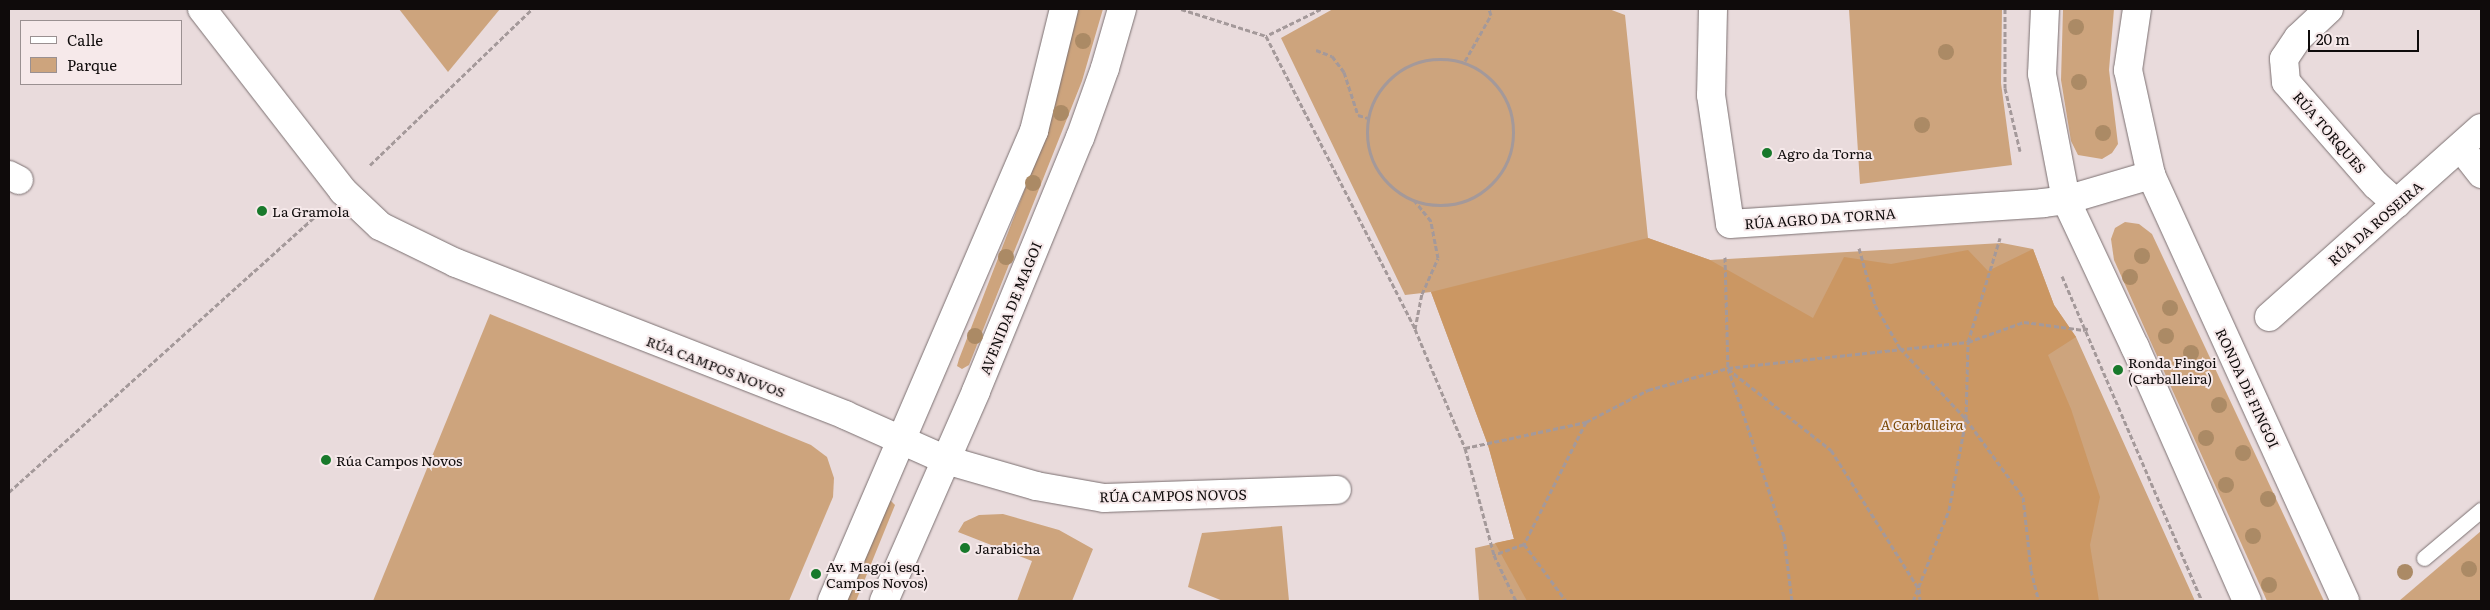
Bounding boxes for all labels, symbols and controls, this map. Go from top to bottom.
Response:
legend [20,20,182,85]
scale bar [2310,20,2421,52]
text: 20 m [2316,27,2350,50]
text: Calle [67,28,103,51]
text: Parque [67,53,117,76]
street label: RÚA TORQUES [2290,88,2370,176]
place label: Agro da Torna [1777,145,1872,161]
marker: Agro da Torna [1761,147,1773,159]
street label: RÚA DA ROSEIRA [2324,177,2426,269]
place label: La Gramola [272,203,350,219]
street label: RÚA AGRO DA TORNA [1744,204,1896,232]
marker: La Gramola [256,205,268,217]
street label: AVENIDA DE MAGOI [976,239,1044,377]
street label: RONDA DE FINGOI [2213,325,2283,451]
street label: RÚA CAMPOS NOVOS [644,332,788,400]
place label: Ronda Fingoi (Carballeira) [2128,354,2217,387]
marker: Ronda Fingoi (Carballeira) [2112,364,2124,376]
park label: A Carballeira [1881,416,1963,432]
place label: Rúa Campos Novos [336,452,462,468]
marker: Rúa Campos Novos [320,454,332,466]
street label: RÚA CAMPOS NOVOS [1099,485,1247,505]
place label: Jarabicha [975,540,1040,556]
marker: Jarabicha [959,542,971,554]
place label: Av. Magoi (esq. Campos Novos) [826,558,928,590]
marker: Av. Magoi (esq. Campos Novos) [810,568,822,580]

